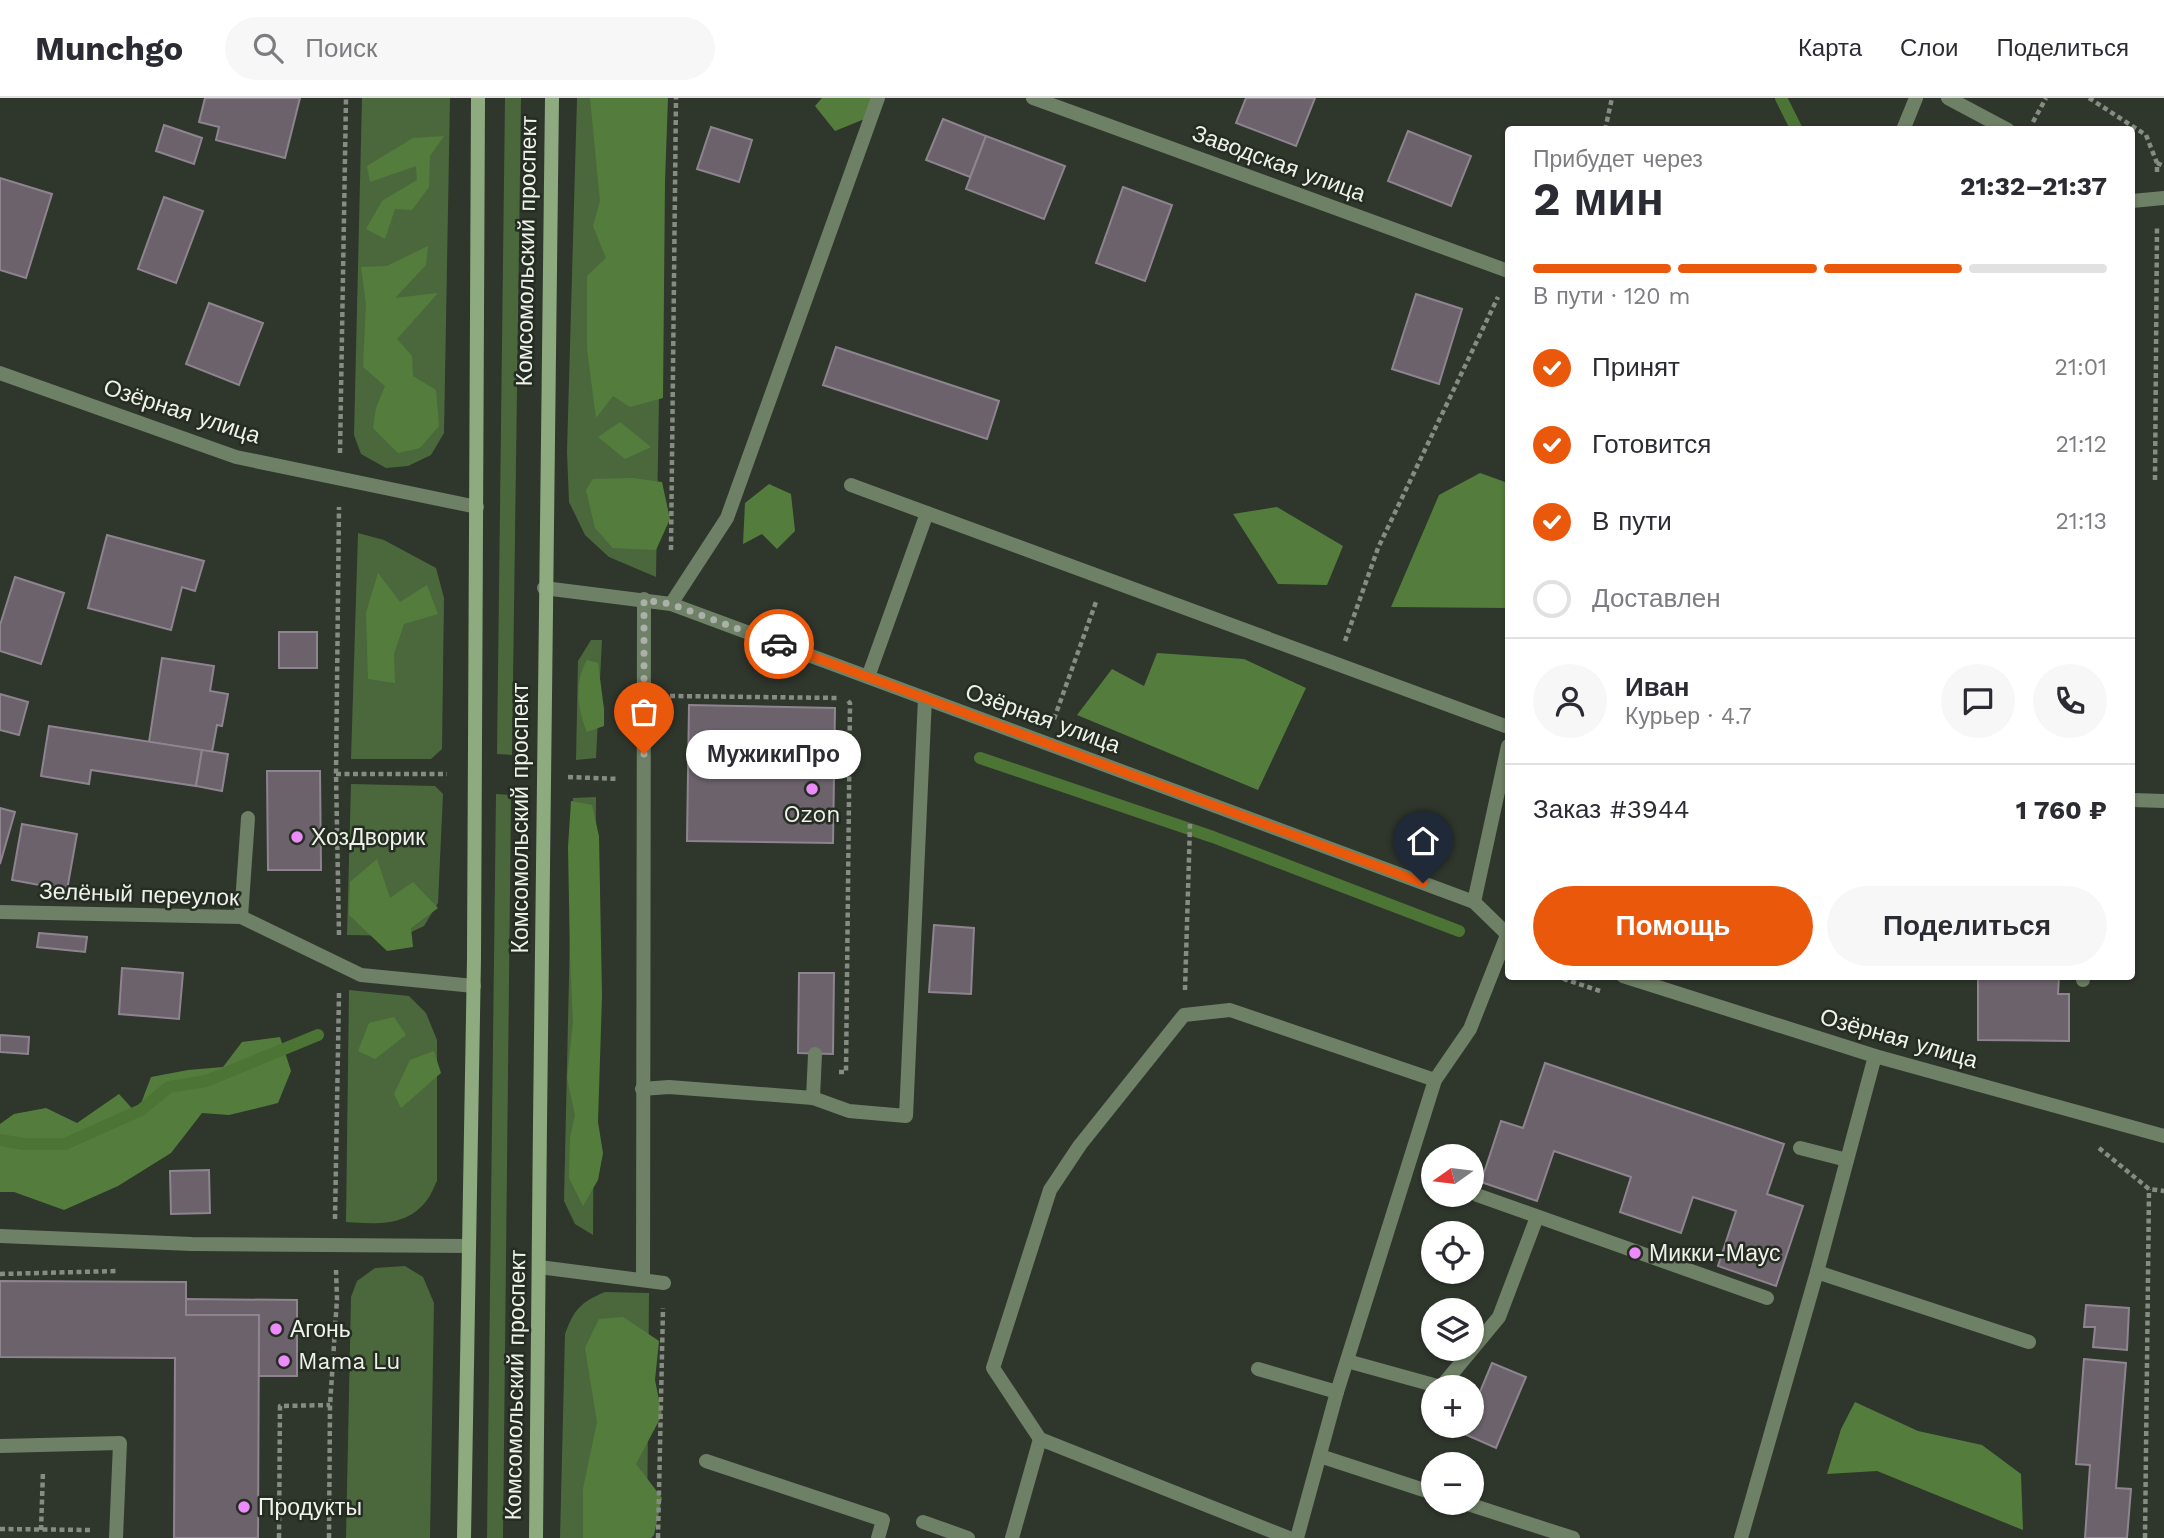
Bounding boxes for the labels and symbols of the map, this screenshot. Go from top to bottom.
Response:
street label: Комсомольский проспект [511,115,542,387]
street label: Заводская улица [1188,120,1369,207]
street label: Озёрная улица [100,373,264,450]
courier [744,609,814,679]
street label: Озёрная улица [962,678,1124,759]
street label: Комсомольский проспект [507,682,534,953]
pin [614,682,674,754]
callout: МужикиПро [686,730,861,778]
marker: Ozon [804,781,820,797]
place label: Ozon [783,801,841,828]
pin [1393,811,1453,883]
place label: ХозДворик [311,824,426,851]
marker: ХозДворик [289,829,305,845]
street label: Зелёный переулок [38,878,240,912]
street label: Озёрная улица [1817,1003,1981,1074]
north arrow [1421,1144,1484,1208]
place label: Микки-Маус [1649,1240,1780,1267]
marker: Микки-Маус [1627,1245,1643,1261]
street label: Комсомольский проспект [500,1249,531,1521]
place label: Агонь [290,1316,351,1343]
marker: Агонь [268,1321,284,1337]
place label: Mama Lu [298,1348,400,1375]
marker: Mama Lu [276,1353,292,1369]
place label: Продукты [258,1494,362,1521]
marker: Продукты [236,1499,252,1515]

